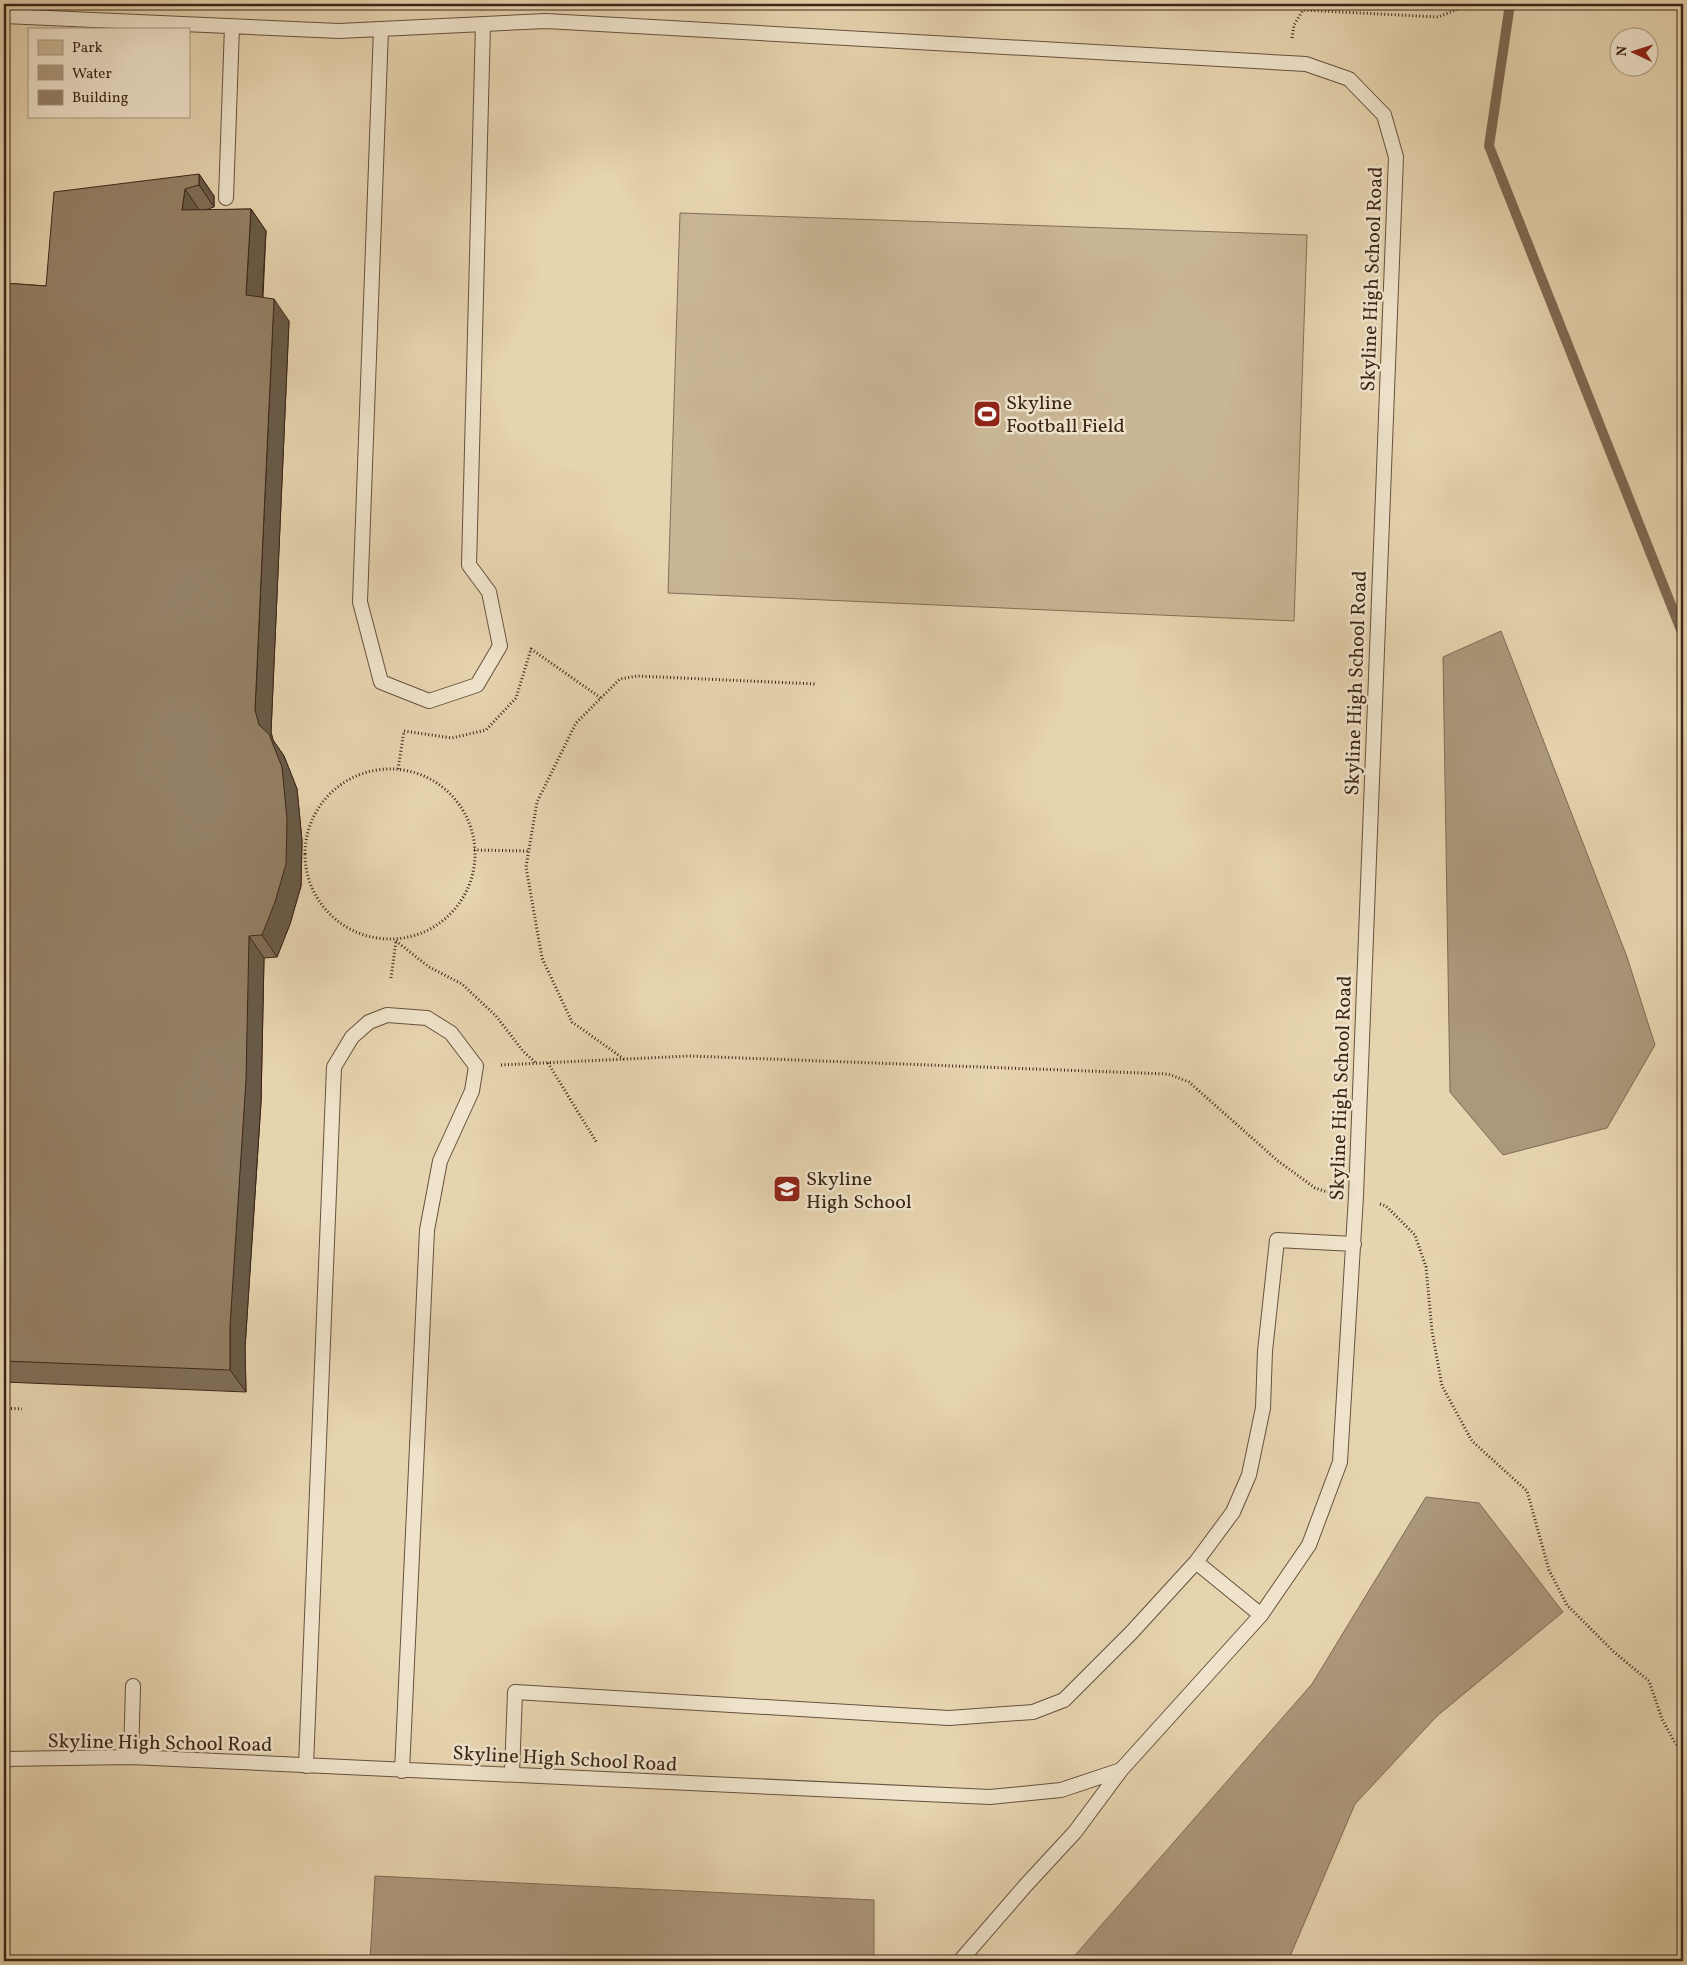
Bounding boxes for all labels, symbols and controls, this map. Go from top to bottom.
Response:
legend [28,28,190,118]
north arrow [1610,28,1660,78]
text: Park [72,38,103,59]
text: N [1613,45,1632,57]
text: Water [72,64,112,85]
text: Building [72,88,129,109]
street label: Skyline High School Road [1355,166,1391,392]
place label: Skyline Football Field [1006,390,1125,441]
sports icon: Skyline Football Field [972,399,1002,429]
street label: Skyline High School Road [1339,570,1375,796]
street label: Skyline High School Road [1324,975,1360,1201]
place label: Skyline High School [806,1166,912,1217]
school or university icon: Skyline High School [772,1174,802,1204]
street label: Skyline High School Road [47,1728,273,1760]
street label: Skyline High School Road [452,1740,678,1780]

